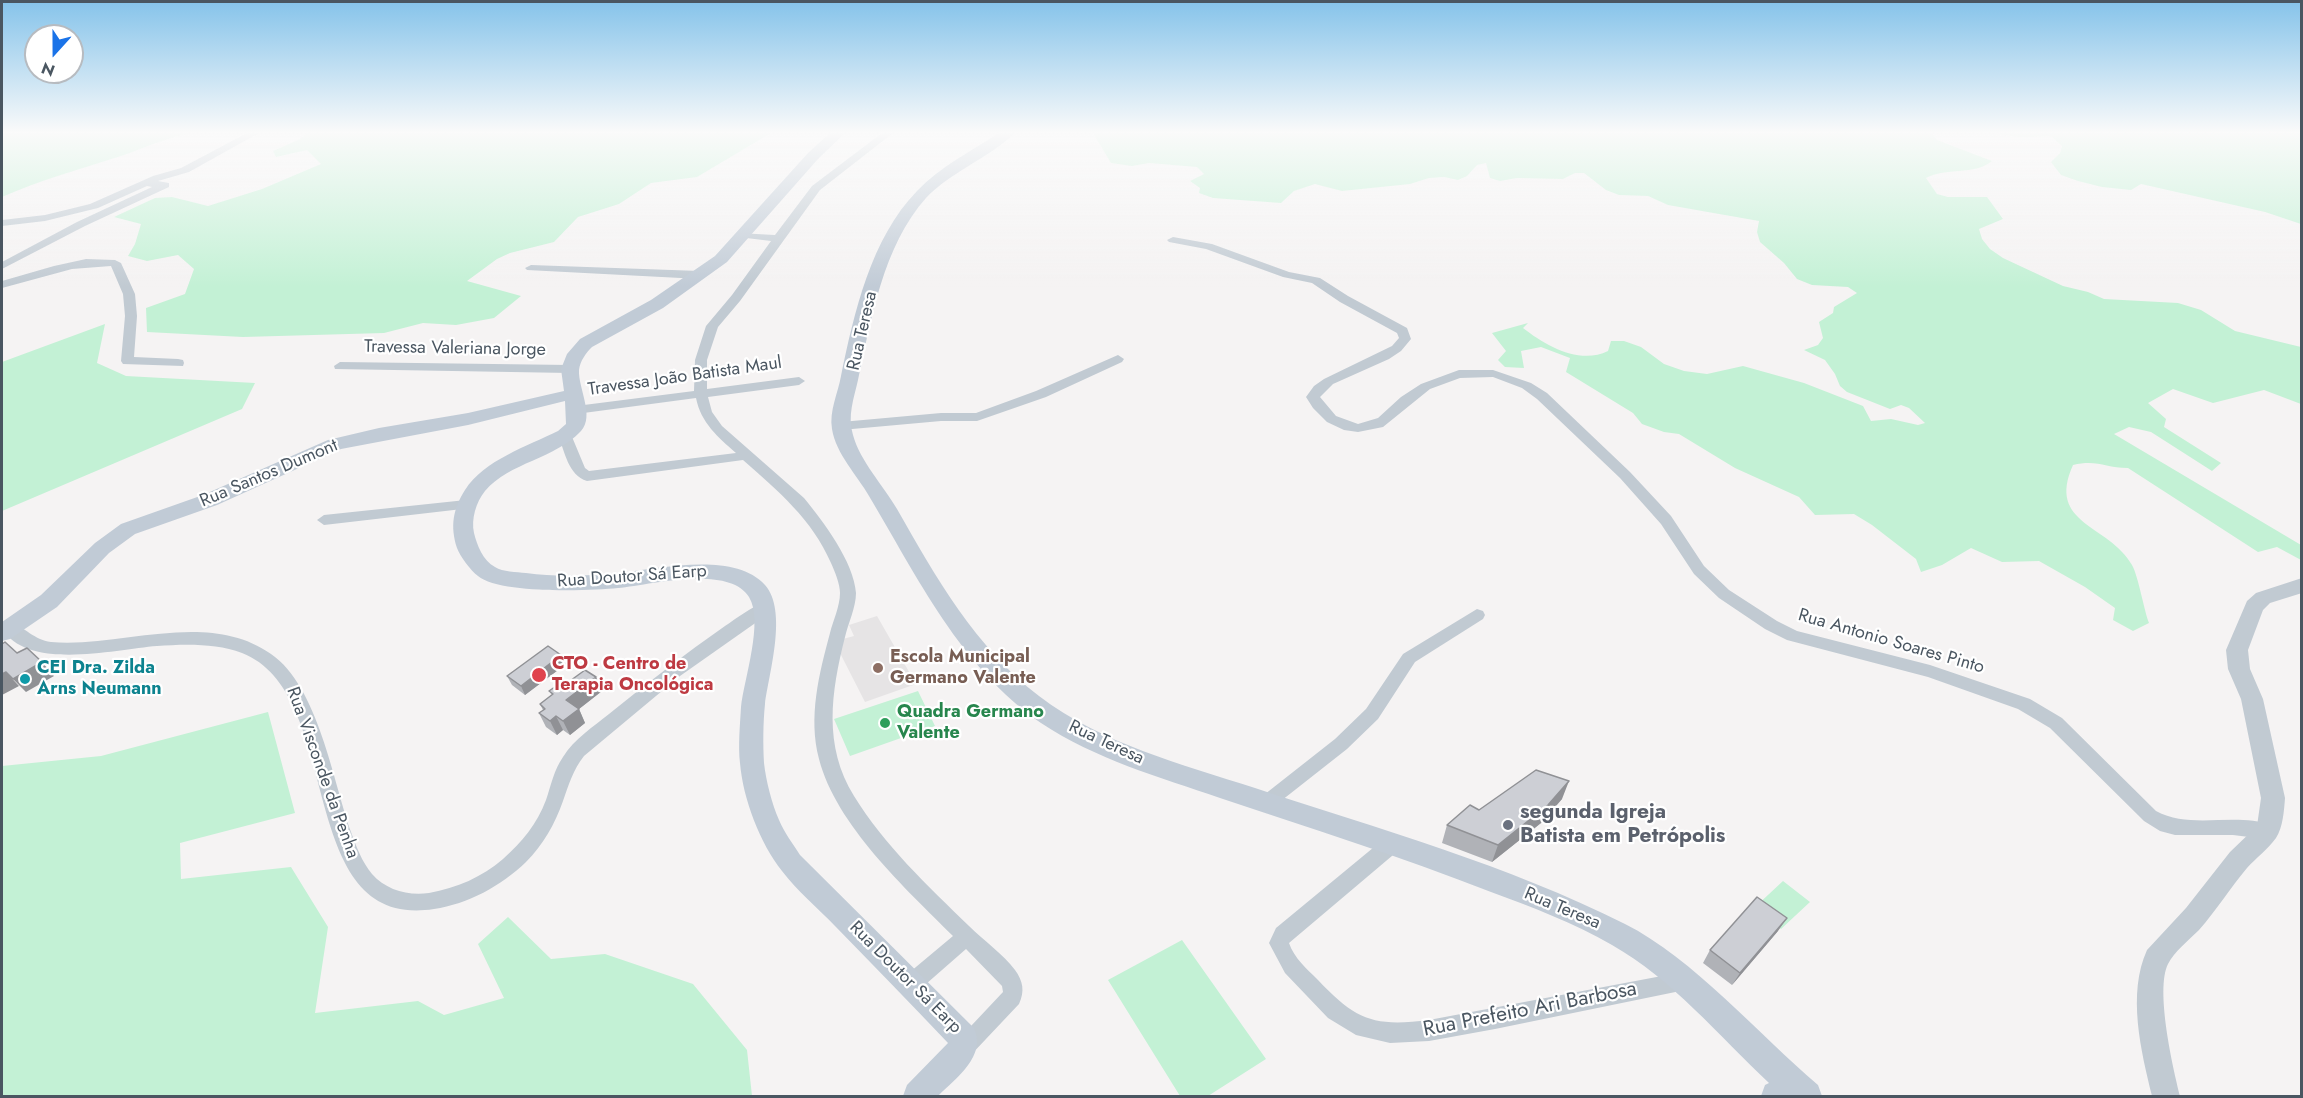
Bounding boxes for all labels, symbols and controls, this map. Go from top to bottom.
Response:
north arrow [24,24,84,84]
text: N [38,56,58,82]
street label: Rua Teresa [843,289,883,373]
street label: Travessa Valeriana Jorge [364,337,546,361]
street label: Travessa João Batista Maul [587,353,783,401]
street label: Rua Santos Dumont [197,435,341,513]
street label: Rua Doutor Sá Earp [557,561,707,593]
street label: Rua Antonio Soares Pinto [1795,605,1987,679]
place label: Escola Municipal Germano Valente [890,647,1036,690]
place label: CTO - Centro de Terapia Oncológica [552,654,714,696]
place label: CEI Dra. Zilda Arns Neumann [37,658,162,700]
marker: Escola Municipal Germano Valente [871,661,885,675]
marker: CTO - Centro de Terapia Oncológica [530,666,548,684]
marker: CEI Dra. Zilda Arns Neumann [18,672,32,686]
street label: Rua Visconde da Penha [281,684,363,862]
place label: Quadra Germano Valente [897,702,1044,744]
marker: Quadra Germano Valente [878,716,892,730]
street label: Rua Teresa [1065,716,1147,770]
place label: segunda Igreja Batista em Petrópolis [1520,800,1725,850]
marker: segunda Igreja Batista em Petrópolis [1501,818,1515,832]
street label: Rua Teresa [1521,883,1603,935]
street label: Rua Doutor Sá Earp [844,917,966,1039]
street label: Rua Prefeito Ari Barbosa [1421,977,1639,1043]

